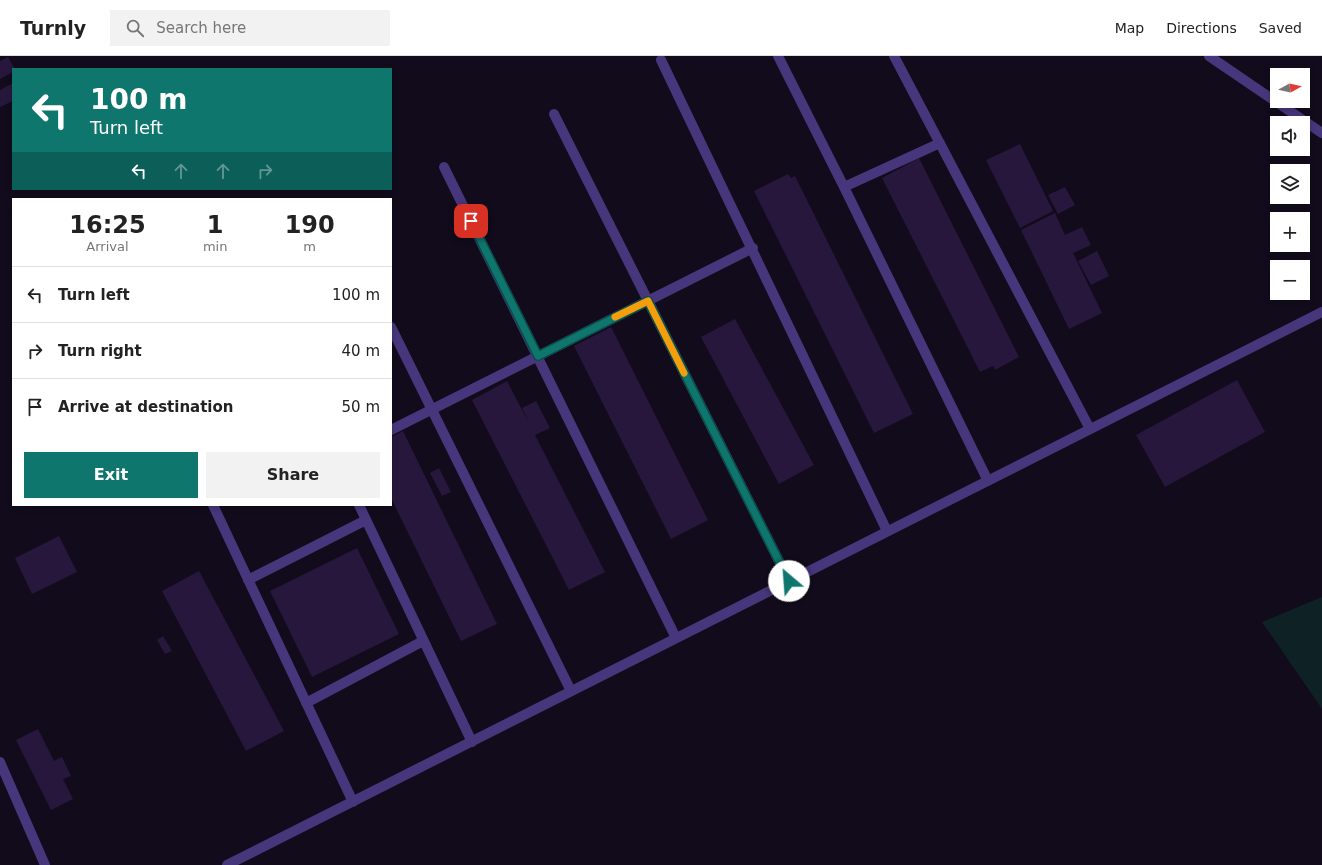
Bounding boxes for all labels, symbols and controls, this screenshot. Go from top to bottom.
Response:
search box [110,10,390,46]
text: Turnly [20,17,86,39]
icon: search [124,17,146,39]
text: Search here [156,19,246,37]
text: Map [1115,20,1144,36]
text: Directions [1166,20,1237,36]
text: Saved [1259,20,1302,36]
north arrow [1270,68,1310,108]
map controls [1270,68,1310,300]
text: 100 m [90,83,187,116]
icon: left [24,84,76,136]
button: sound [1270,116,1310,156]
text: Turn left [90,117,163,138]
icon: left [128,160,150,182]
icon: ahead [170,160,192,182]
icon: ahead [212,160,234,182]
icon: right [254,160,276,182]
button: layers [1270,164,1310,204]
pin [454,204,488,238]
icon: arrive [460,210,482,232]
text: 16:25 [69,211,146,239]
text: 1 [207,211,223,239]
text: 190 [285,211,335,239]
button: + [1270,212,1310,252]
text: Arrival [86,239,129,254]
text: min [203,239,227,254]
text: m [303,239,316,254]
button: − [1270,260,1310,300]
icon: left [24,284,46,306]
text: Turn left [58,286,130,304]
text: 100 m [332,286,380,304]
icon: right [24,340,46,362]
text: Turn right [58,342,142,360]
text: 40 m [342,342,380,360]
icon: arrive [24,396,46,418]
text: Arrive at destination [58,398,233,416]
text: 50 m [342,398,380,416]
button: Exit [24,452,198,498]
button: Share [206,452,380,498]
position arrow [768,560,810,602]

